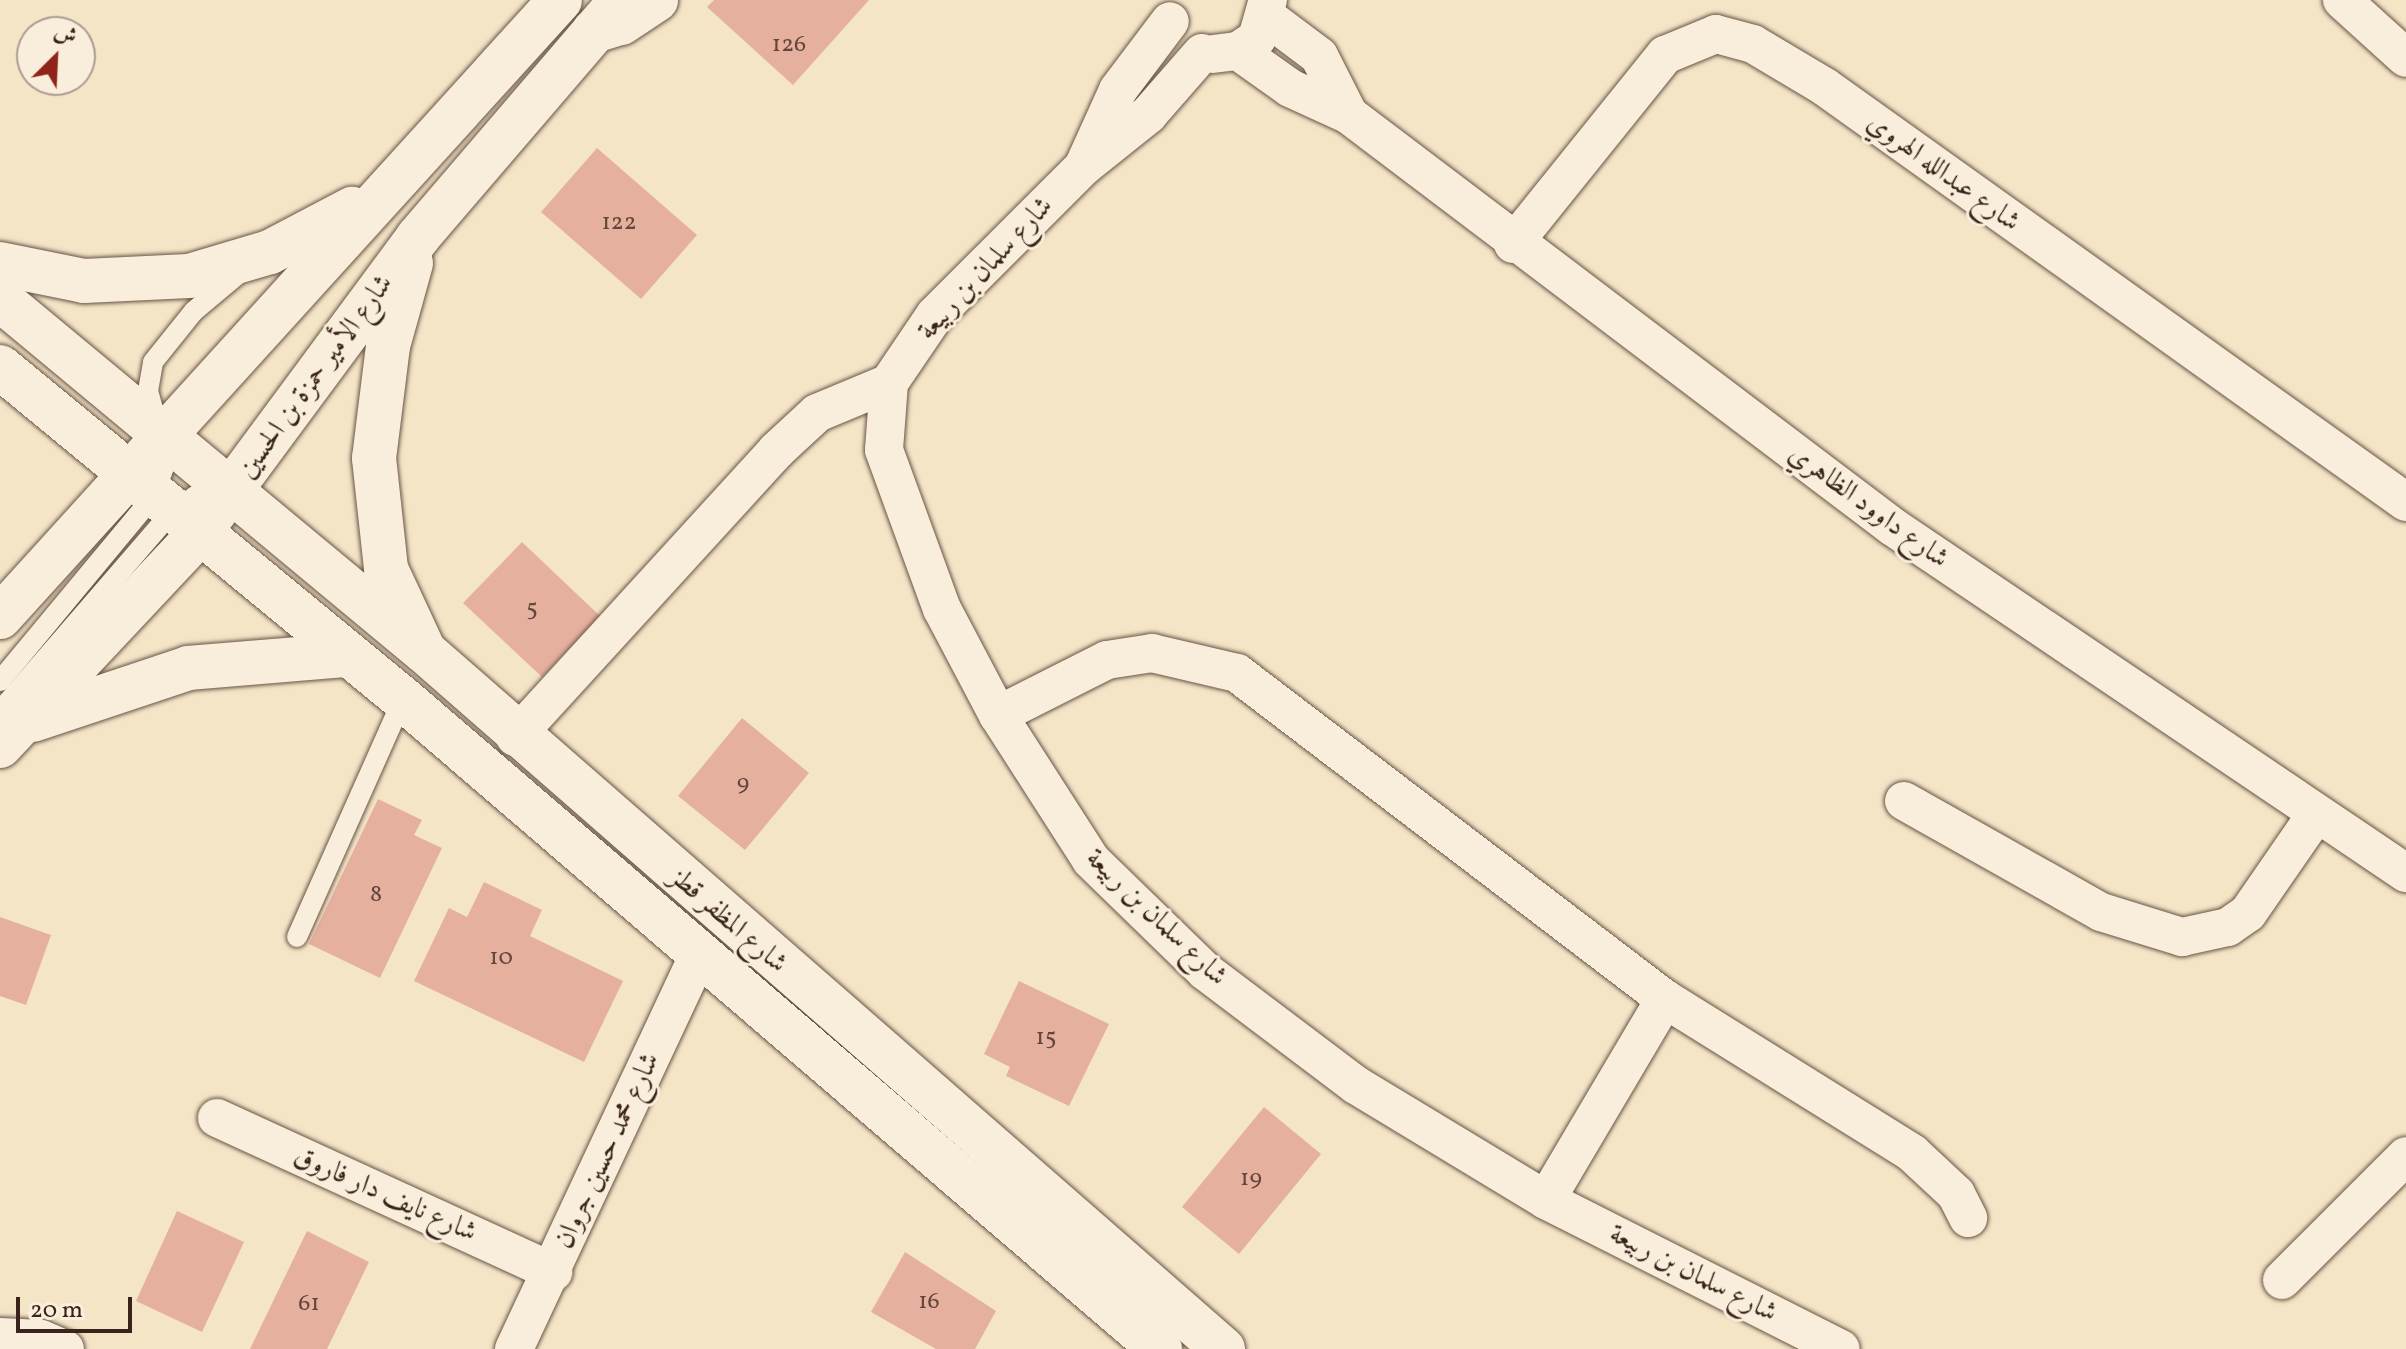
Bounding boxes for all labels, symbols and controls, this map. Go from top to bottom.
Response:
north arrow [16,16,96,96]
text: ش [49,17,81,54]
house number: 126 [772,32,806,60]
street label: شارع عبدالله الهروي [1860,106,2026,240]
street label: شارع سلمان بن ربيعة [911,190,1061,348]
house number: 122 [601,210,637,238]
street label: شارع الأمير حمزة بن الحسين [231,269,401,485]
street label: شارع داوود الظاهري [1781,438,1955,576]
house number: 5 [526,596,538,624]
house number: 9 [737,771,749,799]
street label: شارع سلمان بن ربيعة [1078,842,1234,994]
street label: شارع المظفر قطز [662,861,794,981]
house number: 8 [370,882,382,910]
house number: 10 [489,945,513,973]
house number: 15 [1036,1025,1056,1053]
street label: شارع محمد حسين جروان [548,1048,668,1254]
street label: شارع نايف دار فاروق [288,1140,482,1250]
house number: 19 [1240,1166,1262,1194]
street label: شارع سلمان بن ربيعة [1604,1217,1782,1331]
scale bar [20,1281,136,1331]
house number: 16 [918,1289,940,1317]
house number: 61 [298,1291,320,1319]
text: 20 m [30,1294,83,1328]

